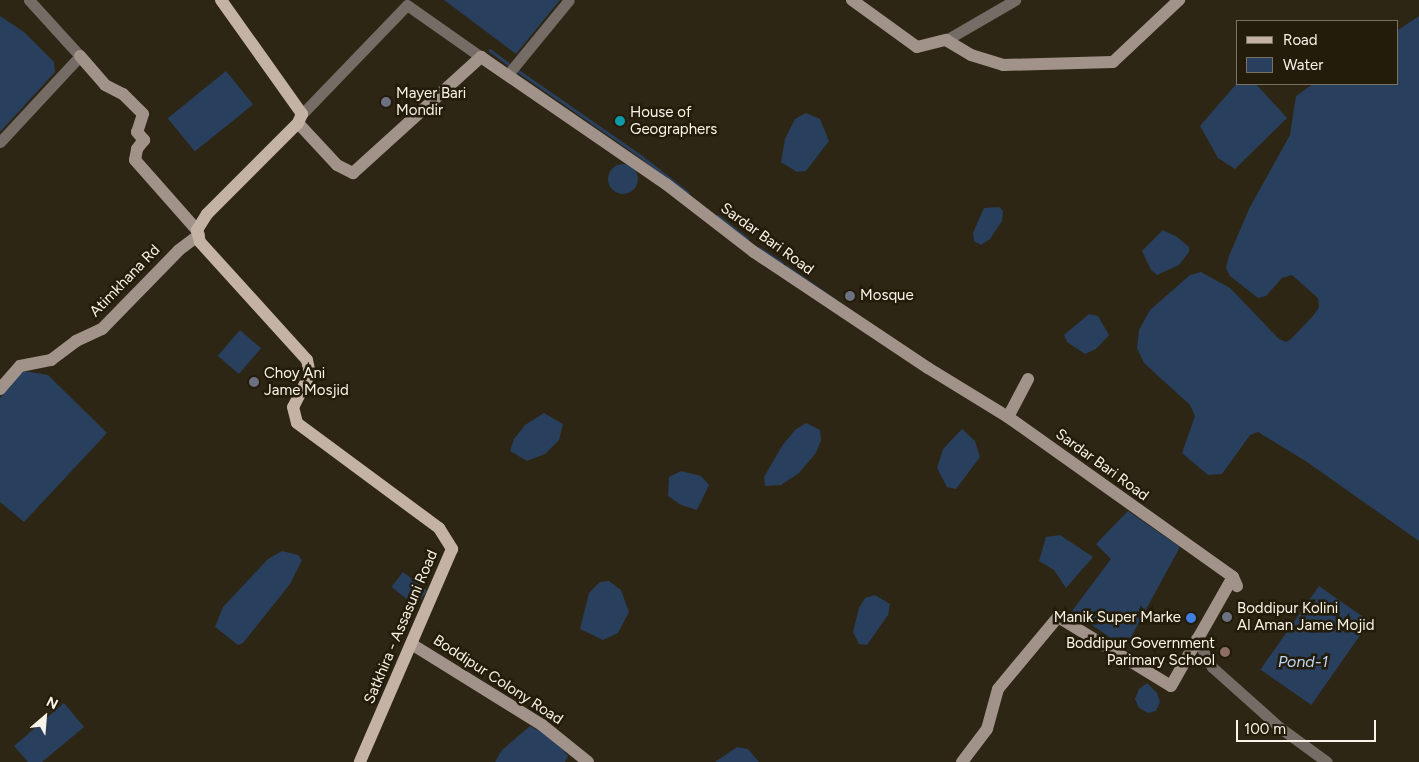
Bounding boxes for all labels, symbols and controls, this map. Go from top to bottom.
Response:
legend [1236,20,1399,85]
text: Road [1283,31,1318,49]
text: Water [1283,56,1323,74]
place label: Mayer Bari Mondir [396,84,466,119]
marker: Mayer Bari Mondir [380,96,392,108]
place label: House of Geographers [630,103,717,138]
marker: House of Geographers [614,115,626,127]
street label: Sardar Bari Road [717,199,817,279]
street label: Atimkhana Rd [86,241,164,321]
place label: Mosque [860,287,914,305]
marker: Mosque [844,290,856,302]
place label: Choy Ani Jame Mosjid [264,364,349,399]
marker: Choy Ani Jame Mosjid [248,376,260,388]
street label: Sardar Bari Road [1052,425,1152,505]
street label: Satkhira - Assasuni Road [360,547,442,707]
place label: Boddipur Kolini Al Aman Jame Mojid [1237,599,1375,634]
place label: Manik Super Marke [1054,609,1181,627]
marker: Boddipur Kolini Al Aman Jame Mojid [1221,611,1233,623]
marker: Manik Super Marke [1185,612,1197,624]
street label: Boddipur Colony Road [430,631,566,729]
place label: Boddipur Government Parimary School [1066,634,1215,669]
marker: Boddipur Government Parimary School [1219,646,1231,658]
water label: Pond-1 [1278,652,1328,672]
north arrow [20,692,70,742]
text: N [43,693,61,713]
scale bar [1239,710,1379,742]
text: 100 m [1244,720,1286,738]

